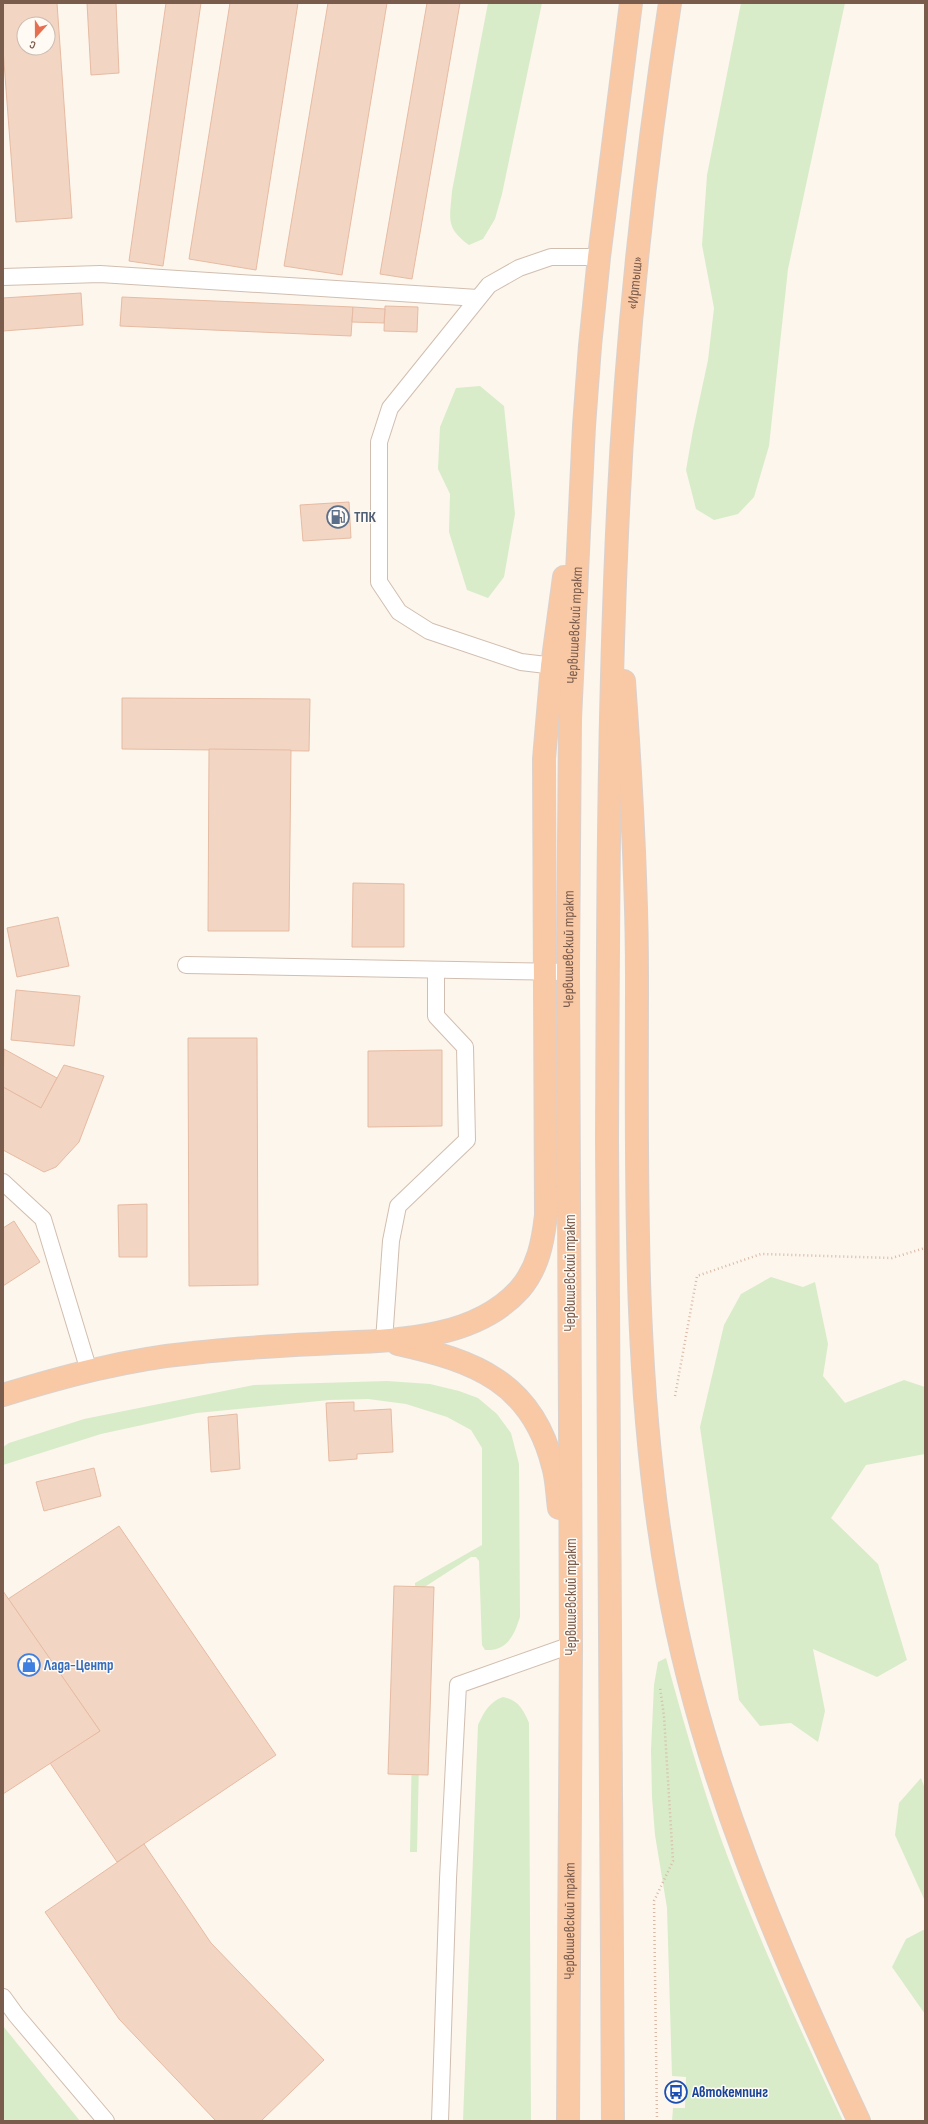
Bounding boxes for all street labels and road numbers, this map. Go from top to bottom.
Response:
street label: «Иртыш» [623,255,647,310]
street label: Червишевский тракт [562,566,587,684]
street label: Червишевский тракт [558,890,578,1008]
street label: Червишевский тракт [561,1214,580,1332]
street label: Червишевский тракт [562,1538,581,1656]
street label: Червишевский тракт [559,1862,579,1980]

